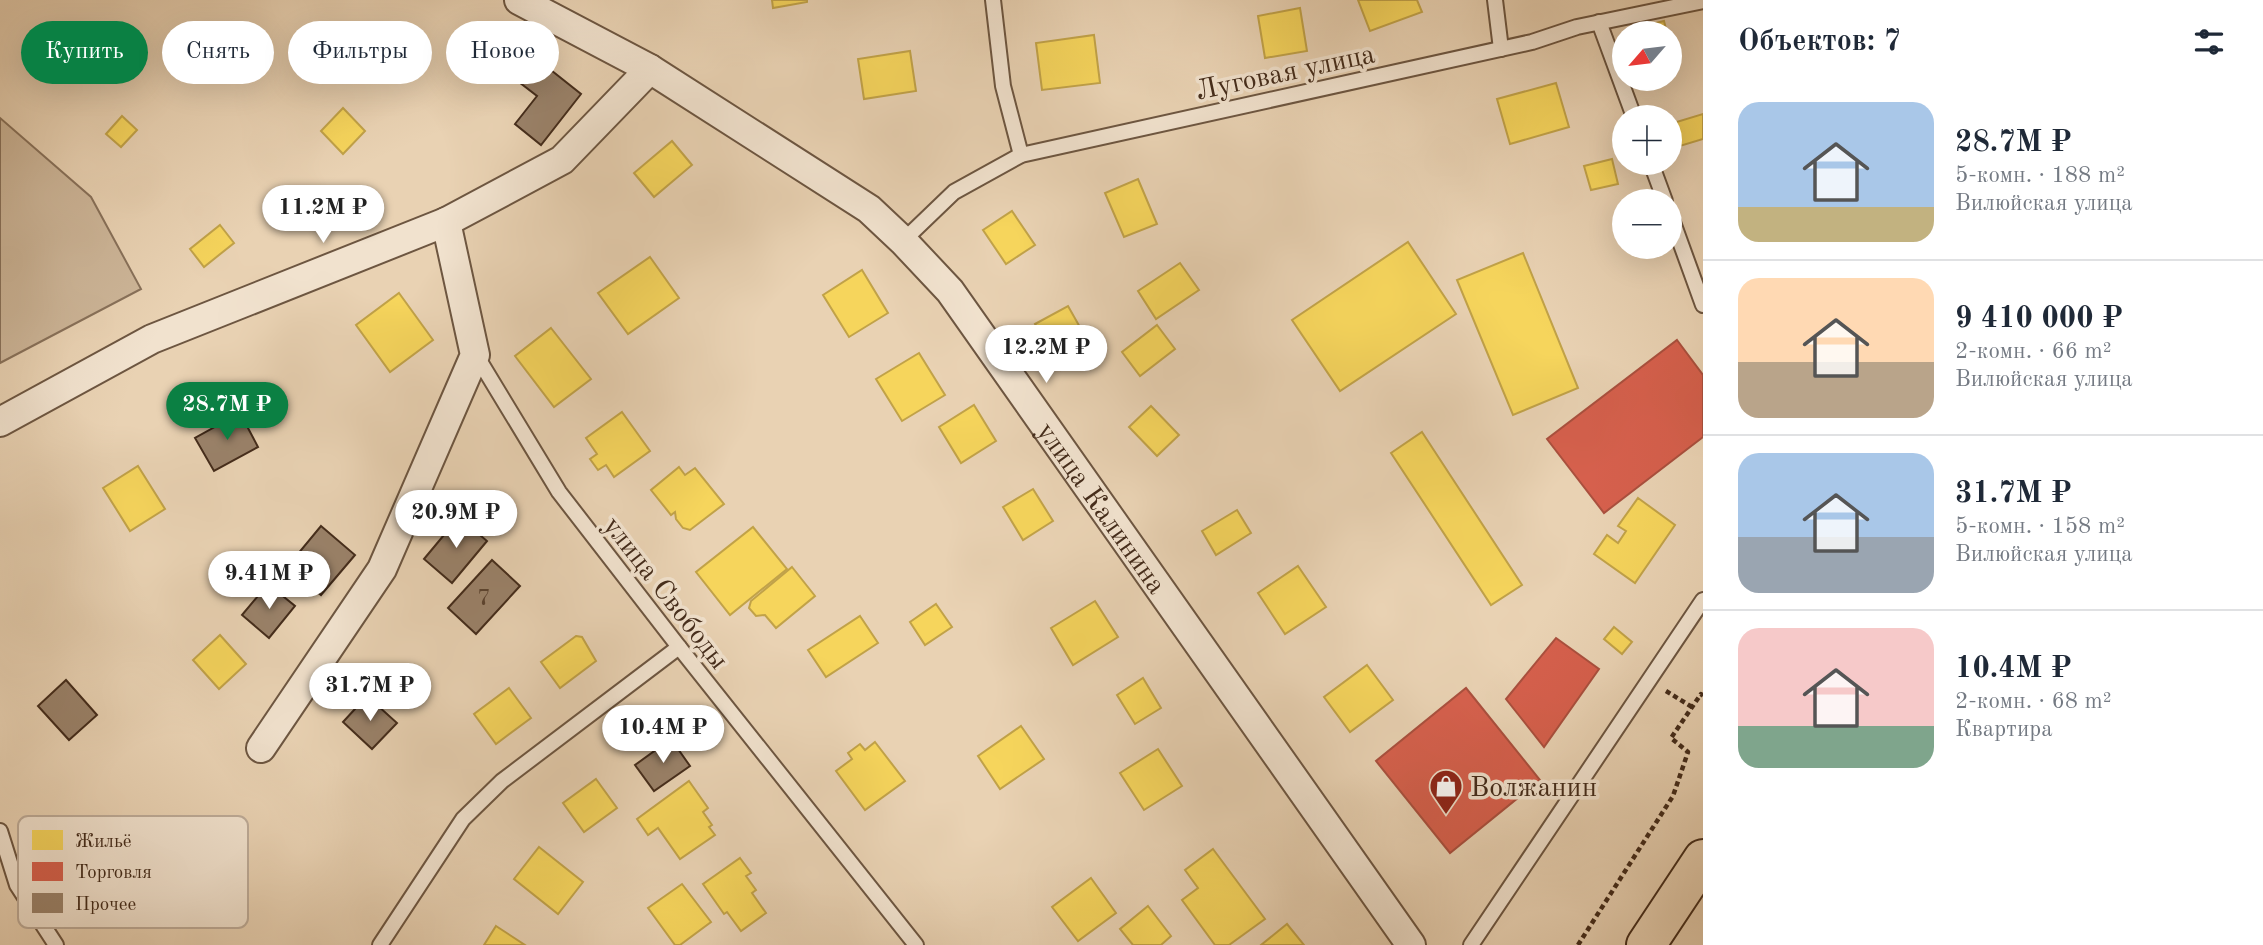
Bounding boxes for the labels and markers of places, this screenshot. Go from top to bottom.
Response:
pin: 11.2M ₽ [258,186,388,245]
pin: 12.2M ₽ [981,326,1111,385]
pin: 28.7M ₽ [162,382,292,442]
pin: 20.9M ₽ [391,490,521,550]
pin: 9.41M ₽ [204,552,334,611]
pin: 31.7M ₽ [305,664,435,723]
pin: 10.4M ₽ [598,706,728,765]
shop icon: Волжанин [1427,767,1465,816]
place label: Волжанин [1470,775,1597,803]

